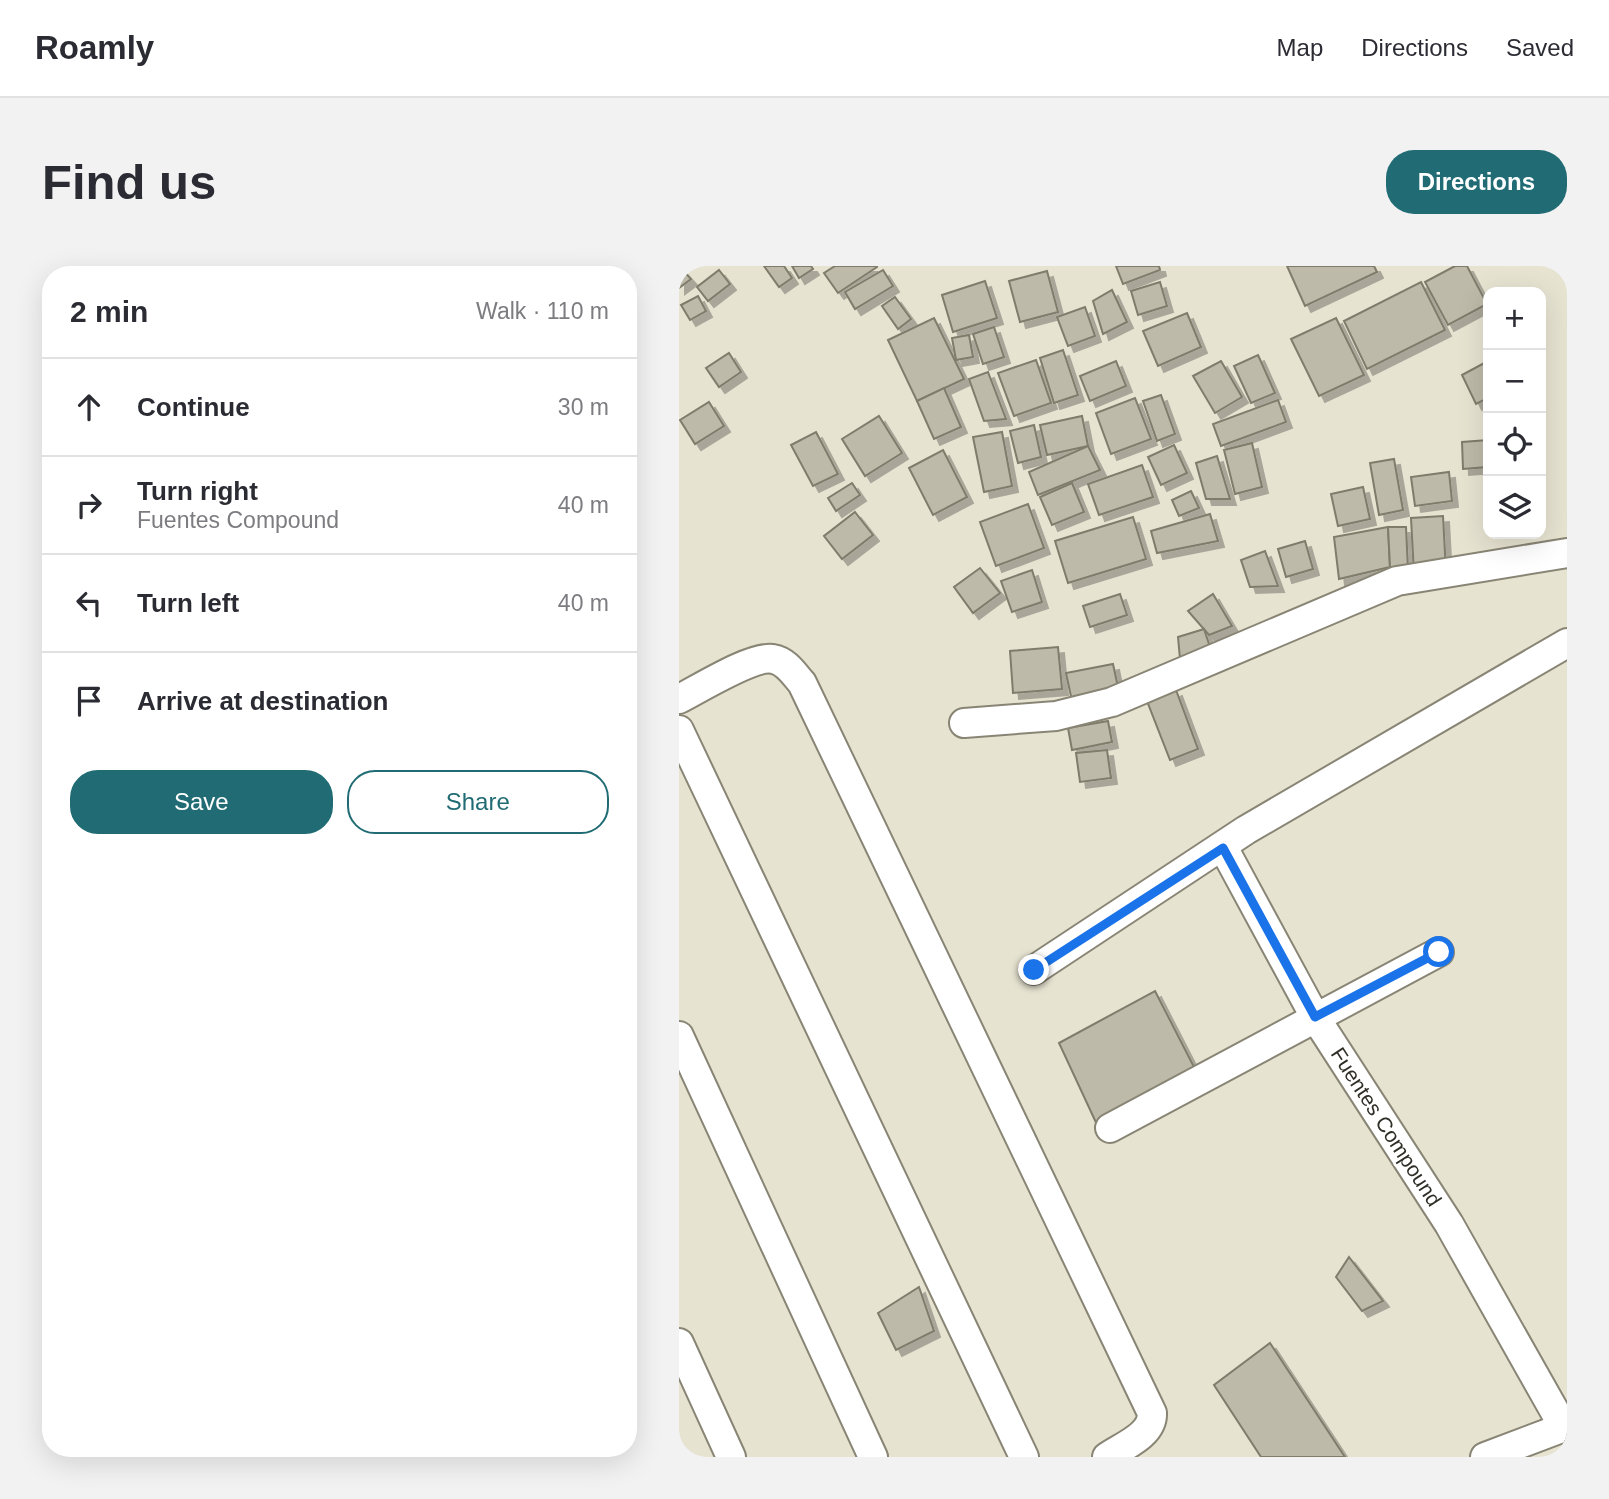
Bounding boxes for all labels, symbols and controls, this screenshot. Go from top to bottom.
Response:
text: Roamly [35,29,154,66]
text: Map [1277,34,1323,61]
text: Directions [1361,34,1468,61]
text: Saved [1506,34,1574,61]
button: Directions [1386,150,1567,214]
text: Find us [42,155,216,209]
map controls [1483,287,1546,539]
button: + [1483,287,1546,350]
text: 2 min [70,295,148,328]
text: Walk · 110 m [476,298,609,324]
button: − [1483,350,1546,413]
icon: ahead [70,388,108,426]
text: Continue [137,392,250,422]
text: 30 m [558,394,609,420]
button: locate [1483,413,1546,476]
text: Turn right [137,476,258,506]
button: layers [1483,476,1546,539]
icon: right [70,486,108,524]
text: 40 m [558,492,609,518]
text: Fuentes Compound [137,507,339,533]
icon: left [70,584,108,622]
text: Turn left [137,588,239,618]
text: 40 m [558,590,609,616]
icon: arrive [70,682,108,720]
text: Arrive at destination [137,686,388,716]
button: Save [70,770,333,834]
button: Share [347,770,609,834]
route start [1423,936,1454,967]
route end [1018,954,1049,985]
street label: Fuentes Compound [1327,1043,1446,1210]

